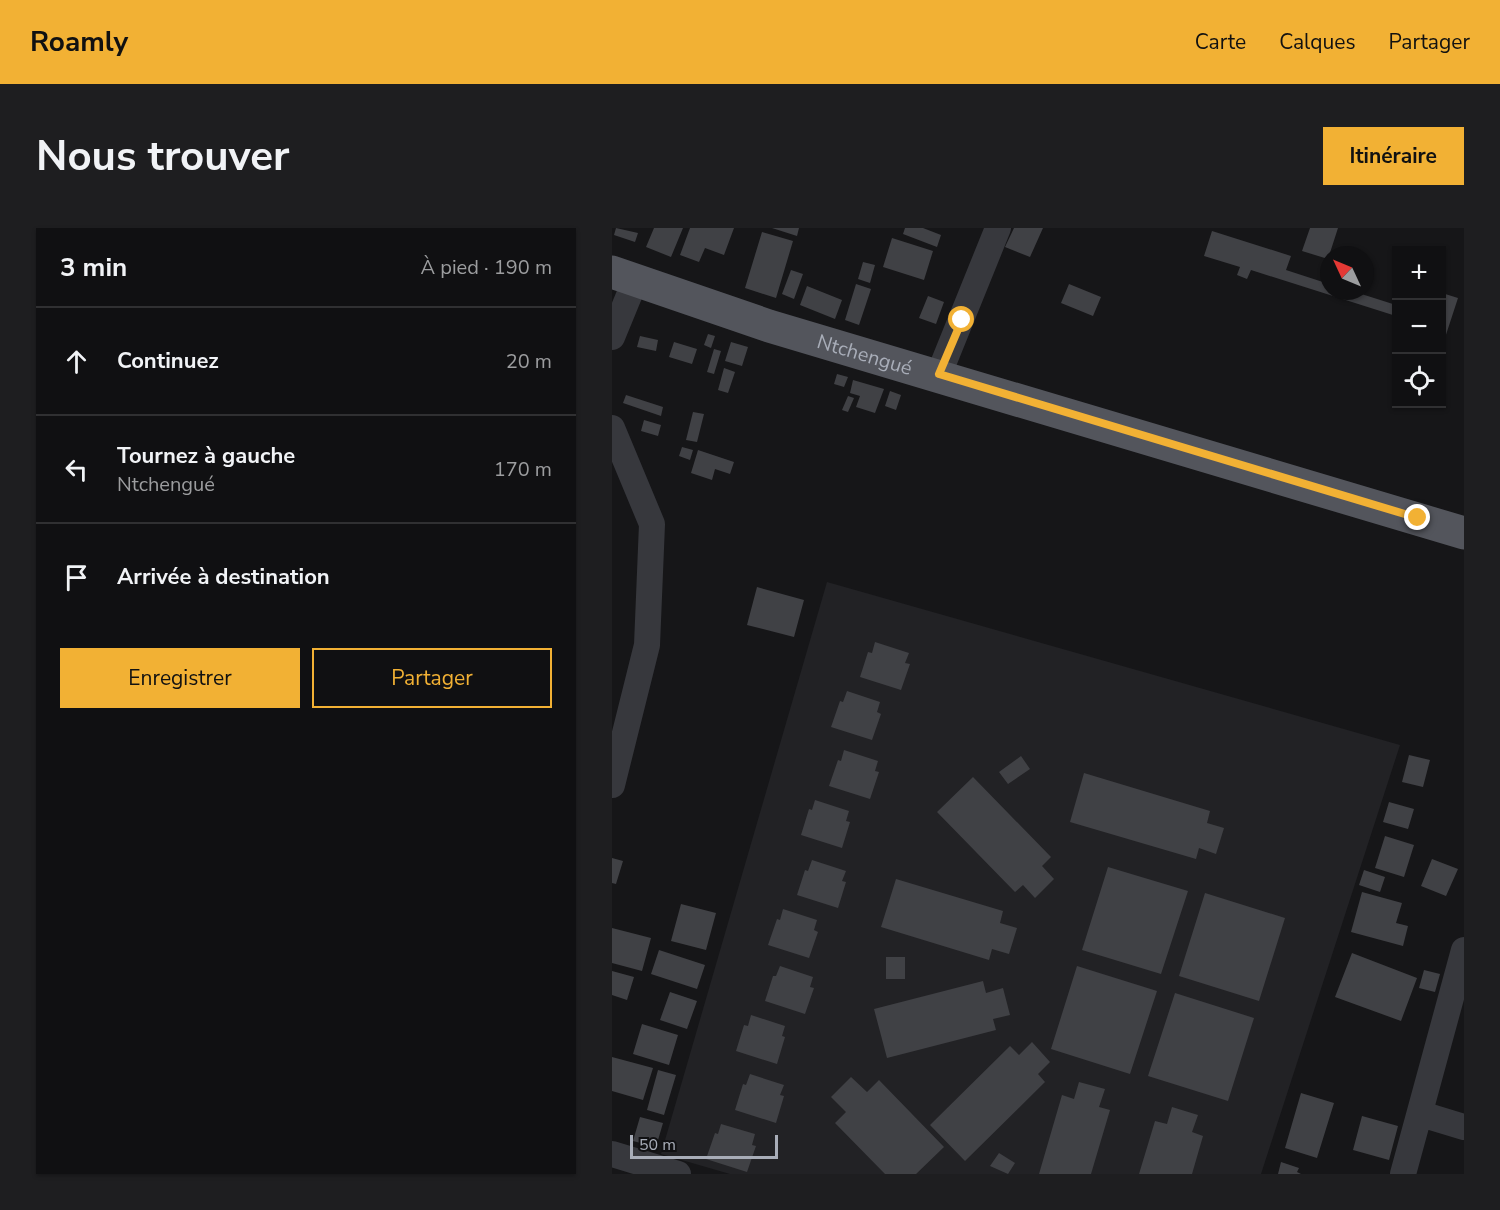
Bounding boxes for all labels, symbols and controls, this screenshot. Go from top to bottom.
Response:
text: Roamly [30,23,128,61]
text: Carte [1195,28,1246,56]
text: Calques [1279,28,1356,56]
text: Partager [1389,28,1470,56]
button: Itinéraire [1323,127,1464,185]
text: Nous trouver [36,128,289,185]
north arrow [1320,246,1374,300]
map controls [1392,246,1446,408]
button: + [1392,246,1446,300]
text: 3 min [60,250,127,285]
text: À pied · 190 m [421,254,552,281]
button: − [1392,300,1446,354]
route start [948,306,974,332]
street label: Ntchengué [814,328,916,381]
icon: ahead [60,345,93,378]
text: Continuez [117,346,219,376]
text: 20 m [506,348,552,375]
button: locate [1392,354,1446,408]
text: Tournez à gauche [117,441,295,471]
icon: left [60,453,93,486]
text: 170 m [494,456,552,483]
text: Ntchengué [117,471,215,498]
route end [1404,504,1430,530]
icon: arrive [60,561,93,594]
text: Arrivée à destination [117,562,330,592]
button: Enregistrer [60,648,300,708]
button: Partager [312,648,552,708]
scale bar [630,1132,778,1160]
text: 50 m [639,1134,676,1156]

